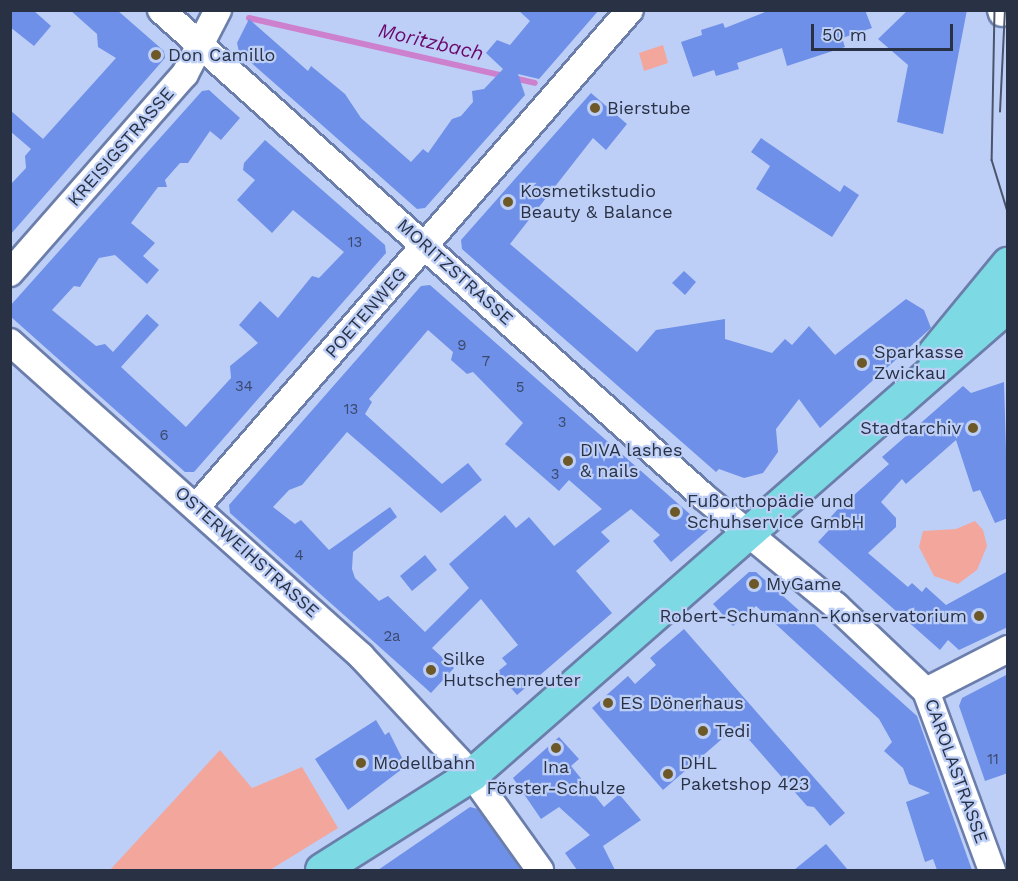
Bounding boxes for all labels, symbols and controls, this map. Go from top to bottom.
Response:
scale bar [814,12,956,50]
water label: Moritzbach [376,18,486,66]
text: 50 m [822,24,867,45]
place label: Don Camillo [168,44,275,66]
marker: Don Camillo [149,48,163,62]
street label: KREISIGSTRASSE [63,83,179,211]
place label: Bierstube [607,97,691,119]
marker: Bierstube [588,101,602,115]
place label: Kosmetikstudio Beauty & Balance [520,181,673,224]
marker: Kosmetikstudio Beauty & Balance [501,195,515,209]
street label: MORITZSTRASSE [393,214,517,330]
house number: 13 [348,234,362,252]
street label: POETENWEG [321,263,411,363]
house number: 9 [457,337,467,355]
place label: Sparkasse Zwickau [874,342,964,385]
house number: 7 [482,353,490,371]
marker: Sparkasse Zwickau [855,356,869,370]
house number: 34 [235,378,253,396]
house number: 5 [516,379,524,397]
house number: 13 [344,401,358,419]
house number: 3 [558,414,566,432]
place label: Stadtarchiv [860,417,961,439]
marker: Stadtarchiv [966,421,980,435]
house number: 6 [159,427,169,445]
place label: DIVA lashes & nails [580,440,683,482]
marker: DIVA lashes & nails [561,454,575,468]
house number: 3 [551,466,559,484]
street label: OSTERWEIHSTRASSE [171,482,323,622]
place label: Fußorthopädie und Schuhservice GmbH [687,491,864,534]
marker: Fußorthopädie und Schuhservice GmbH [668,505,682,519]
house number: 4 [294,547,304,565]
place label: MyGame [766,573,841,595]
marker: MyGame [747,577,761,591]
place label: Robert-Schumann-Konservatorium [659,605,967,627]
marker: Robert-Schumann-Konservatorium [972,609,986,623]
house number: 2a [383,628,401,646]
place label: Silke Hutschenreuter [443,649,581,692]
marker: Silke Hutschenreuter [424,663,438,677]
place label: ES Dönerhaus [620,692,744,714]
marker: ES Dönerhaus [601,696,615,710]
street label: CAROLASTRASSE [920,696,992,846]
place label: Tedi [715,720,750,742]
marker: Tedi [696,724,710,738]
marker: Ina Förster-Schulze [549,741,563,755]
house number: 11 [987,751,999,769]
place label: Modellbahn [373,752,475,774]
place label: DHL Paketshop 423 [680,753,810,795]
marker: Modellbahn [354,756,368,770]
place label: Ina Förster-Schulze [486,757,626,800]
marker: DHL Paketshop 423 [661,767,675,781]

